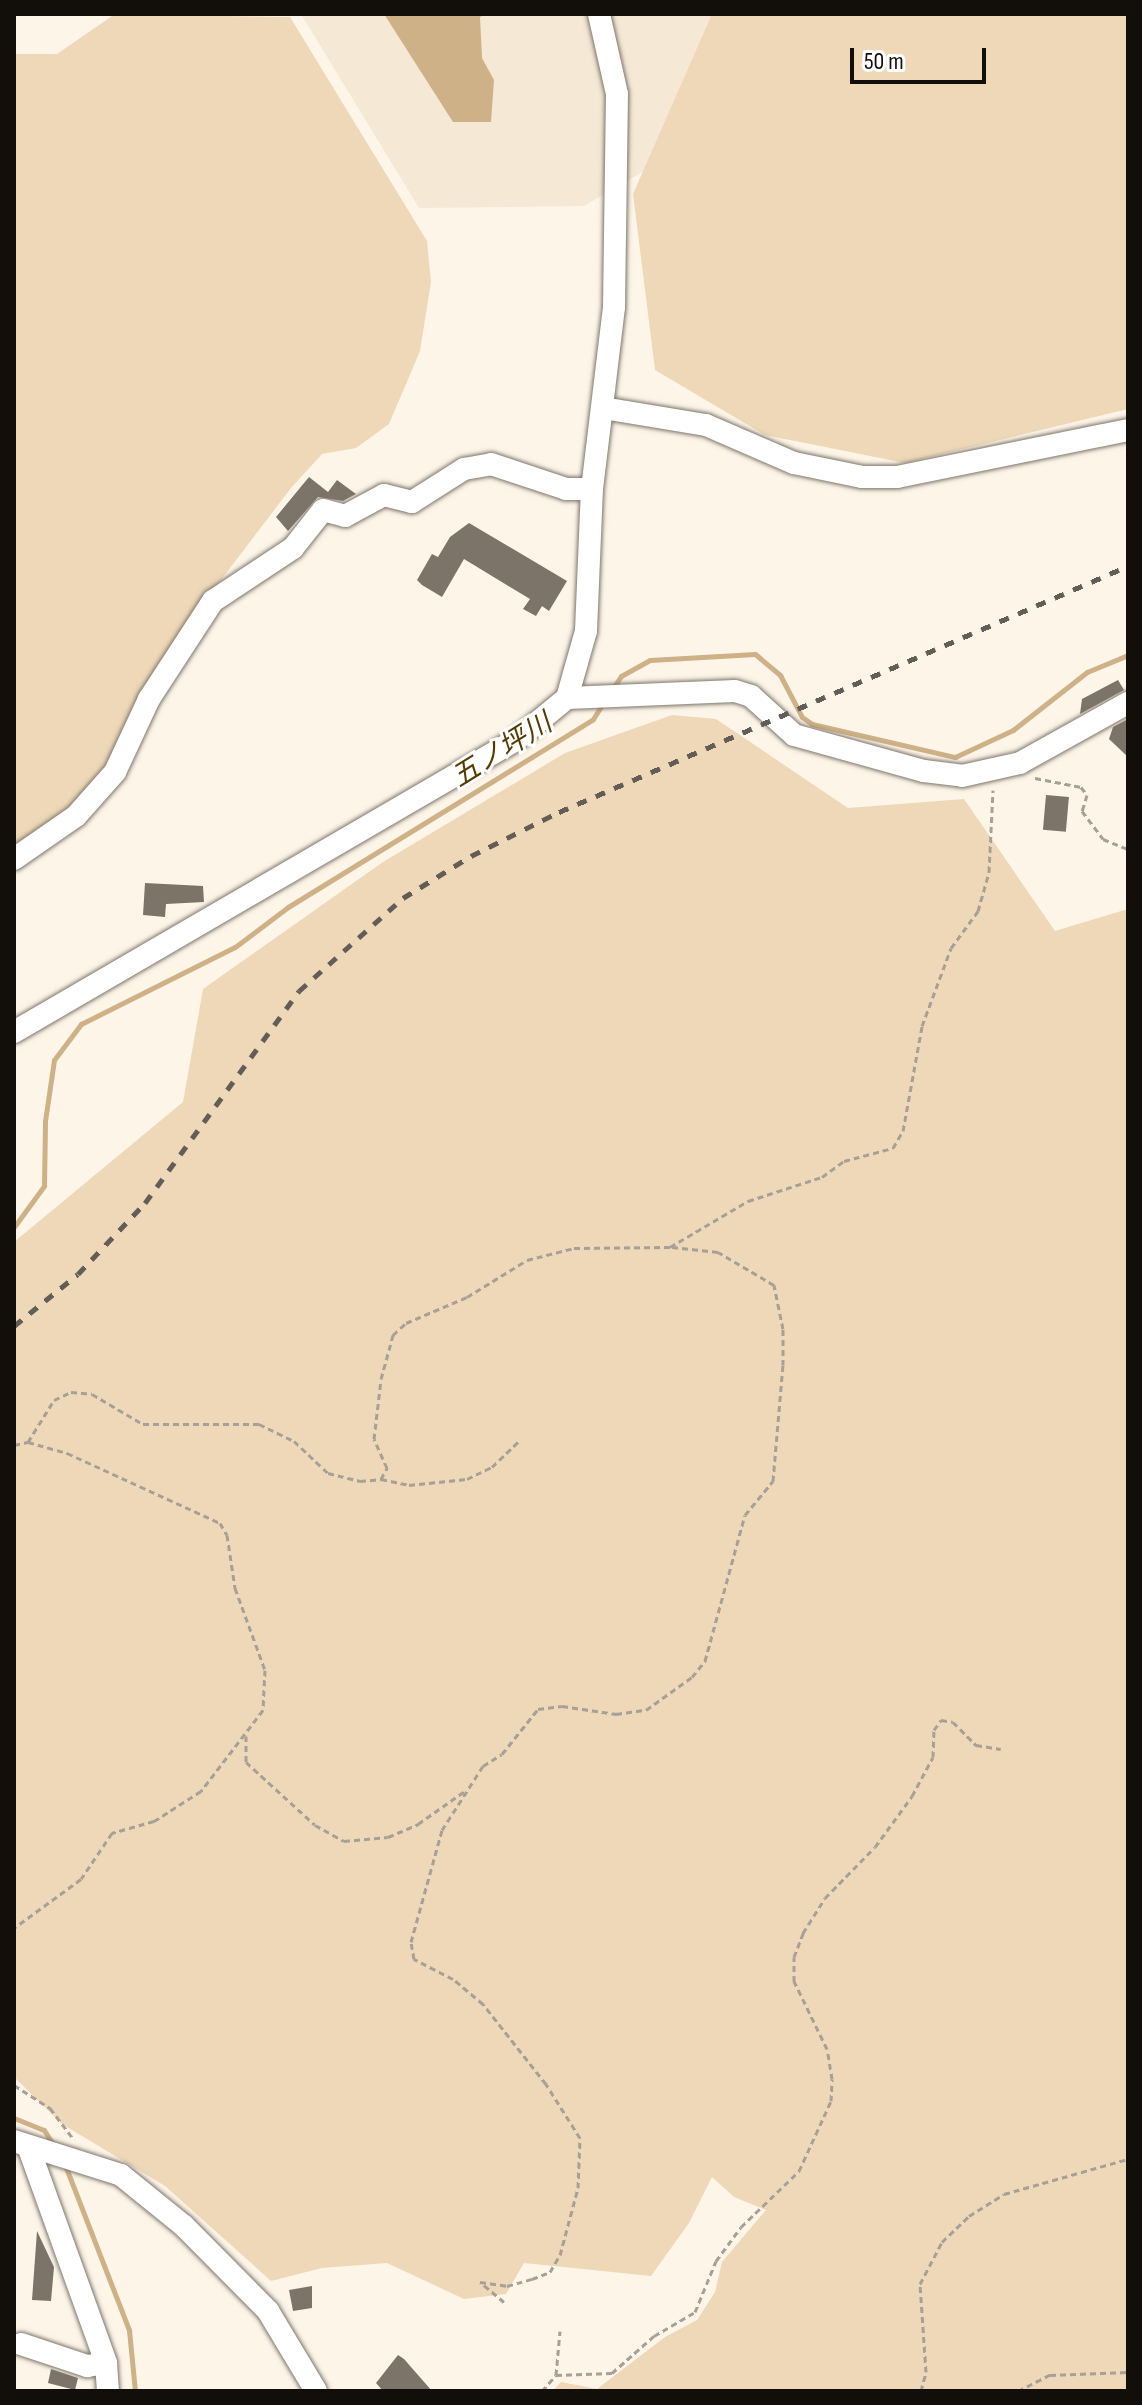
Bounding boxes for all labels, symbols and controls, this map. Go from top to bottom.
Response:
scale bar [854,32,990,82]
text: 50 m [864,47,904,76]
water label: 五ノ坪川 [446,707,558,795]

